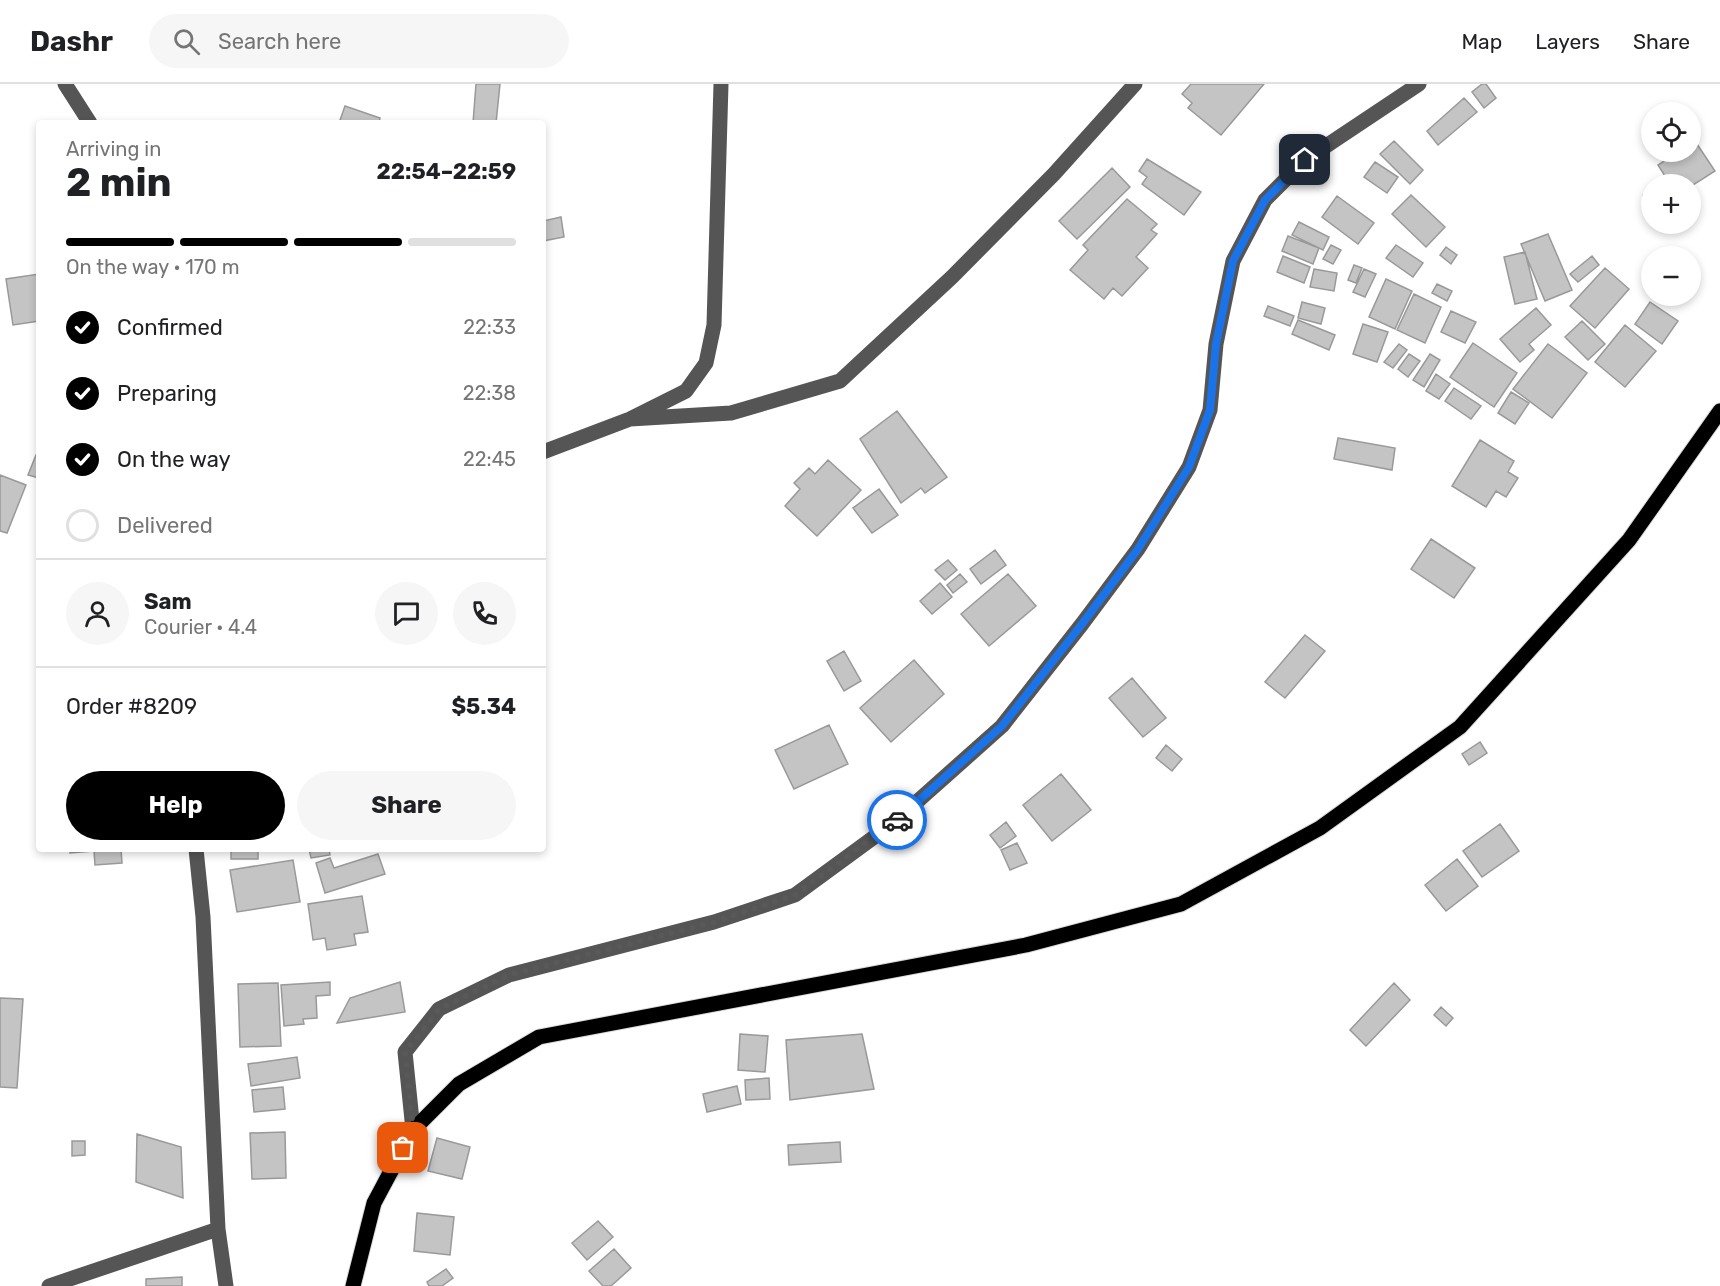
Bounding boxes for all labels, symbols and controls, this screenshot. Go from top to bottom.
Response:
search box [149,14,569,68]
text: Dashr [30,25,113,58]
icon: search [170,25,203,58]
text: Search here [218,28,341,55]
text: Map [1461,29,1502,54]
text: Layers [1535,29,1600,54]
text: Share [1633,29,1690,54]
map controls [1641,102,1701,306]
button: locate [1641,102,1701,162]
pin [1279,134,1330,185]
text: Arriving in [66,137,161,161]
icon: home [1288,143,1321,176]
text: 22:54–22:59 [377,158,516,185]
text: 2 min [66,160,172,206]
button: + [1641,174,1701,234]
button: − [1641,246,1701,306]
text: On the way · 170 m [66,255,239,279]
icon: check [66,311,99,344]
text: Confirmed [117,314,223,341]
text: 22:33 [463,315,516,339]
icon: check [66,377,99,410]
text: Preparing [117,380,217,407]
text: 22:38 [463,381,516,405]
icon: check [66,443,99,476]
text: On the way [117,446,231,473]
text: 22:45 [463,447,516,471]
text: Delivered [117,512,213,539]
button: person [66,582,129,645]
button: chat [375,582,438,645]
button: phone [453,582,516,645]
text: Sam [144,588,192,615]
text: Courier · 4.4 [144,615,257,639]
text: Order #8209 [66,693,197,720]
text: $5.34 [451,693,516,720]
button: Help [66,771,285,840]
button: Share [297,771,516,840]
courier [867,790,927,850]
icon: car [881,804,914,837]
pin [377,1122,428,1173]
icon: bag [386,1131,419,1164]

